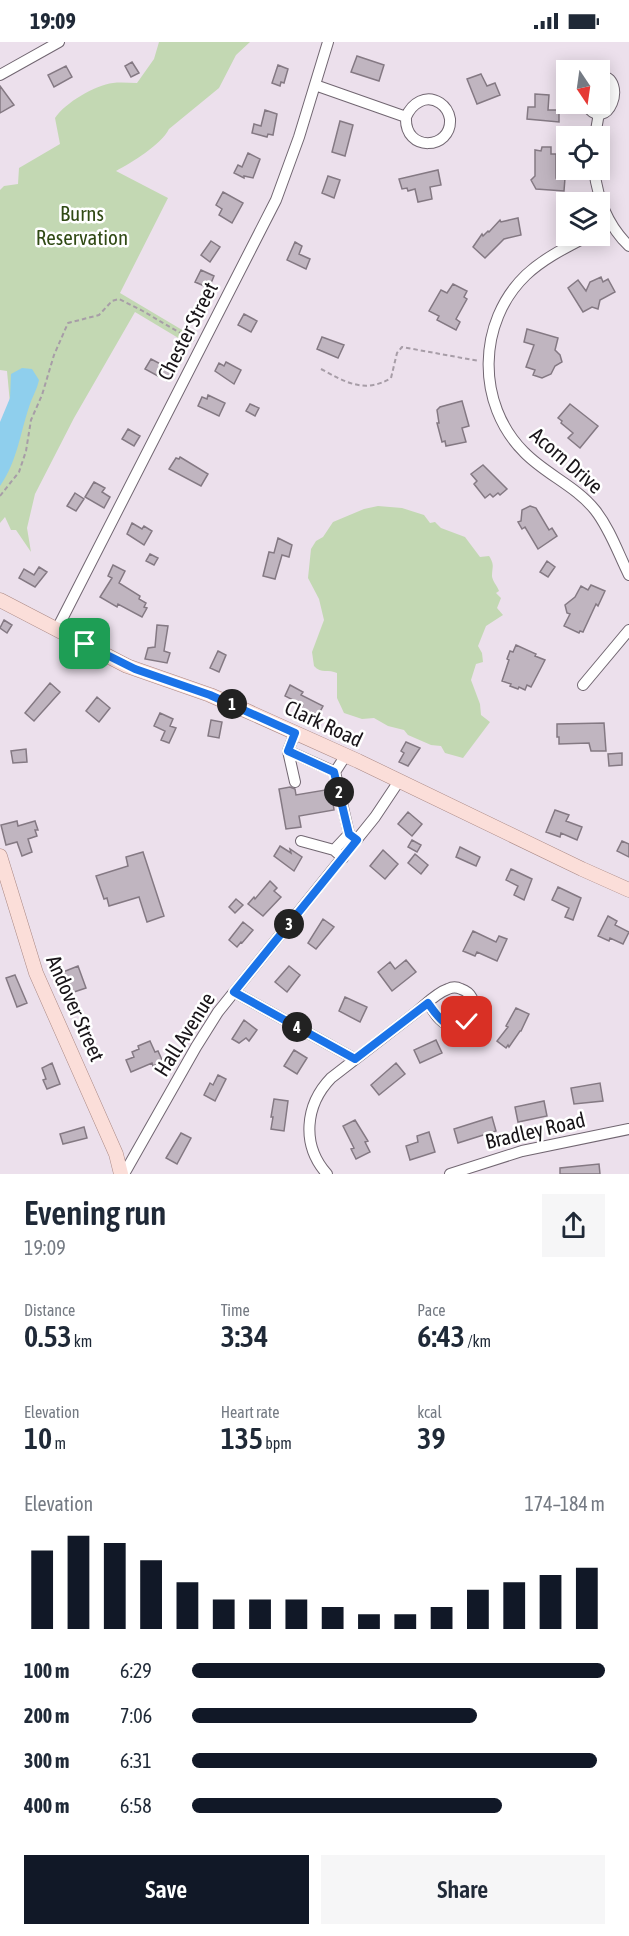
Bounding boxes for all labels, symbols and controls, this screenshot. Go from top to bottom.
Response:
text: 19:09 [30,8,76,34]
north arrow [556,60,610,114]
map controls [556,60,610,246]
button: locate [556,126,610,180]
button: layers [556,192,610,246]
park label: Burns Reservation [36,201,128,249]
street label: Chester Street [152,278,222,384]
street label: Acorn Drive [526,422,608,498]
pin [59,618,110,669]
icon: arrive [68,627,101,660]
pin: 1 [217,689,247,719]
text: 1 [228,695,236,713]
street label: Clark Road [281,695,367,751]
pin: 2 [324,777,354,807]
text: 2 [335,783,343,801]
pin: 3 [274,909,304,939]
text: 3 [285,915,293,933]
street label: Andover Street [42,951,110,1065]
street label: Hall Avenue [149,988,219,1080]
pin [441,996,492,1047]
icon: check [450,1005,483,1038]
pin: 4 [282,1012,312,1042]
text: 4 [293,1018,301,1036]
street label: Bradley Road [483,1107,587,1153]
text: Evening run [24,1194,166,1232]
button: share [542,1194,605,1257]
text: 19:09 [24,1236,66,1259]
text: Distance [24,1301,75,1319]
text: Time [221,1301,250,1319]
text: Pace [417,1301,445,1319]
text: 0.53 [24,1319,72,1353]
text: 3:34 [221,1319,268,1353]
text: 6:43 [417,1319,465,1353]
text: km [72,1332,92,1350]
text: /km [465,1332,491,1350]
text: Elevation [24,1403,79,1421]
text: Heart rate [221,1403,280,1421]
text: kcal [417,1403,442,1421]
text: 10 [24,1421,52,1455]
text: 135 [221,1421,263,1455]
text: 39 [417,1421,446,1455]
text: m [52,1434,66,1452]
text: bpm [263,1434,292,1452]
text: Elevation [24,1492,93,1515]
text: 174–184 m [524,1492,605,1515]
text: 100 m [24,1659,69,1682]
text: 6:29 [120,1659,152,1682]
text: 200 m [24,1704,69,1727]
text: 7:06 [120,1704,152,1727]
text: 300 m [24,1749,69,1772]
text: 6:31 [120,1749,152,1772]
text: 400 m [24,1794,69,1817]
text: 6:58 [120,1794,152,1817]
button: Save [24,1855,309,1924]
button: Share [321,1855,605,1924]

